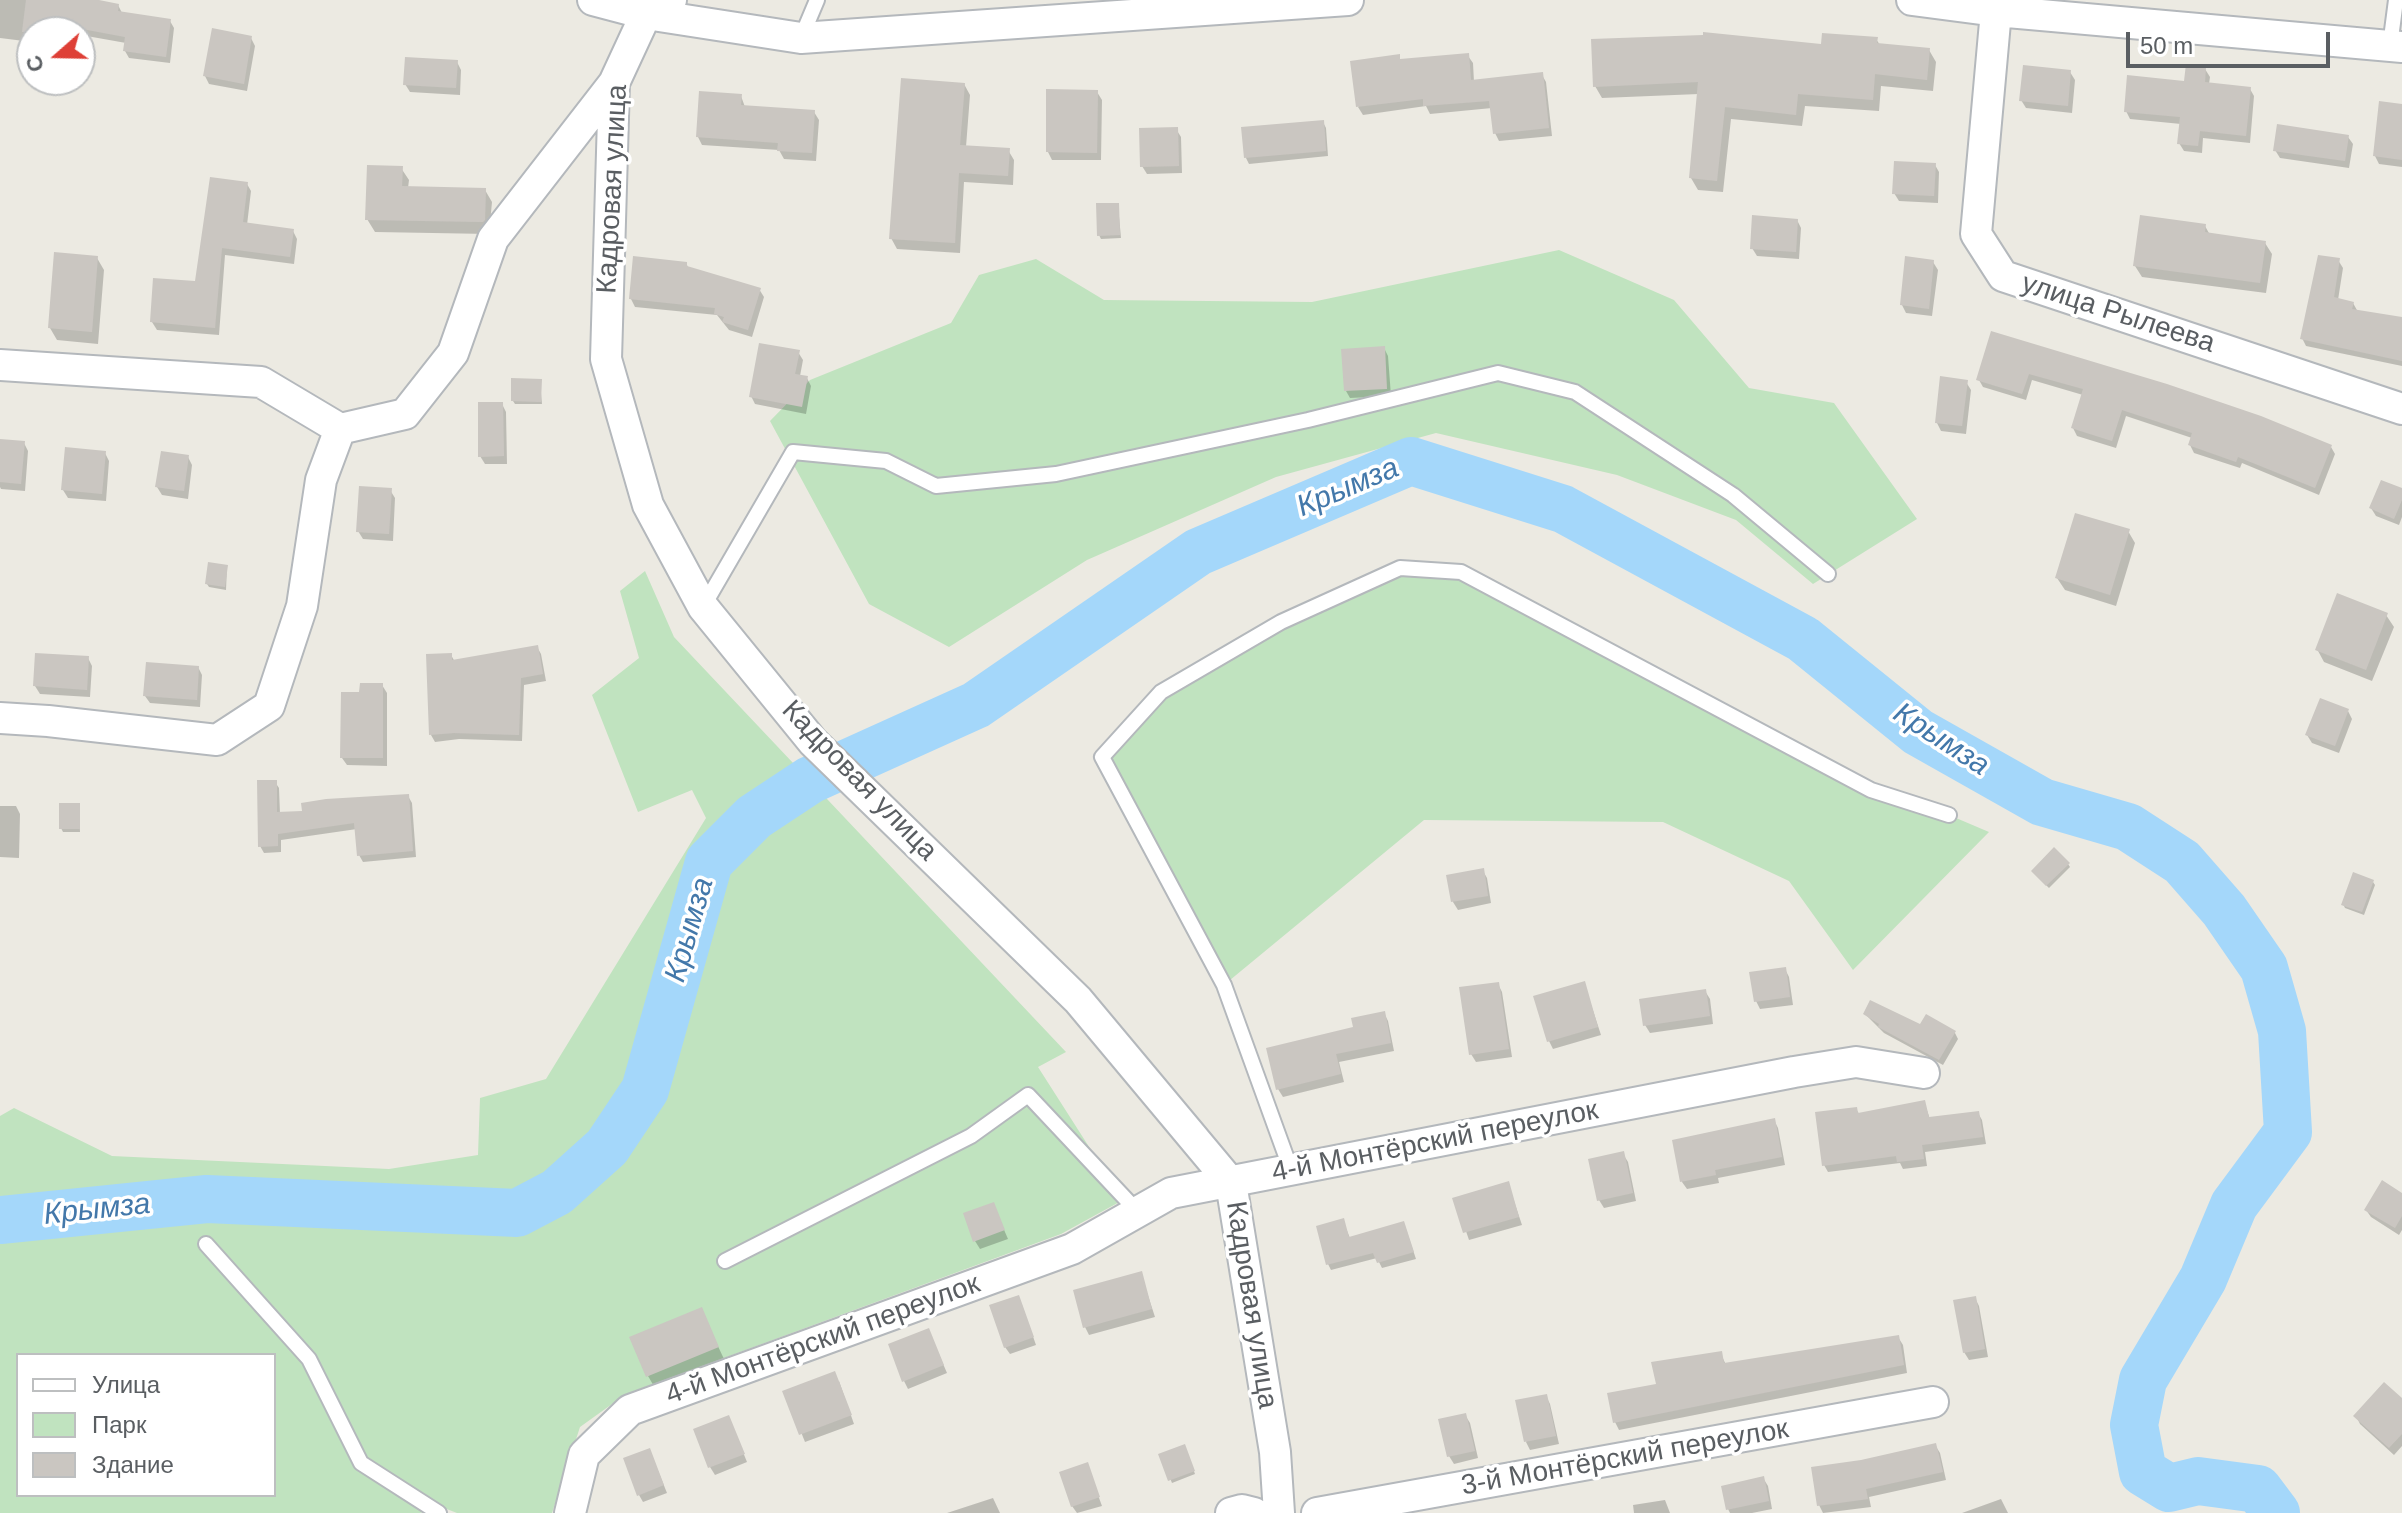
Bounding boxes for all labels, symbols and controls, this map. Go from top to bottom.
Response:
north arrow [16,16,96,96]
scale bar [2130,16,2334,66]
text: 50 m [2140,32,2193,59]
text: С [20,52,49,75]
street label: Кадровая улица [591,84,635,294]
street label: улица Рылеева [2017,267,2219,361]
water label: Крымза [1292,451,1404,525]
street label: Кадровая улица [774,694,944,868]
water label: Крымза [1886,696,1996,784]
water label: Крымза [658,874,722,986]
street label: 4-й Монтёрский переулок [1269,1094,1601,1190]
water label: Крымза [42,1187,152,1233]
street label: Кадровая улица [1218,1199,1284,1411]
street label: 4-й Монтёрский переулок [661,1267,985,1413]
legend [16,1353,276,1497]
text: Улица [92,1371,160,1398]
text: Парк [92,1411,146,1438]
street label: 3-й Монтёрский переулок [1459,1413,1791,1503]
text: Здание [92,1451,174,1478]

